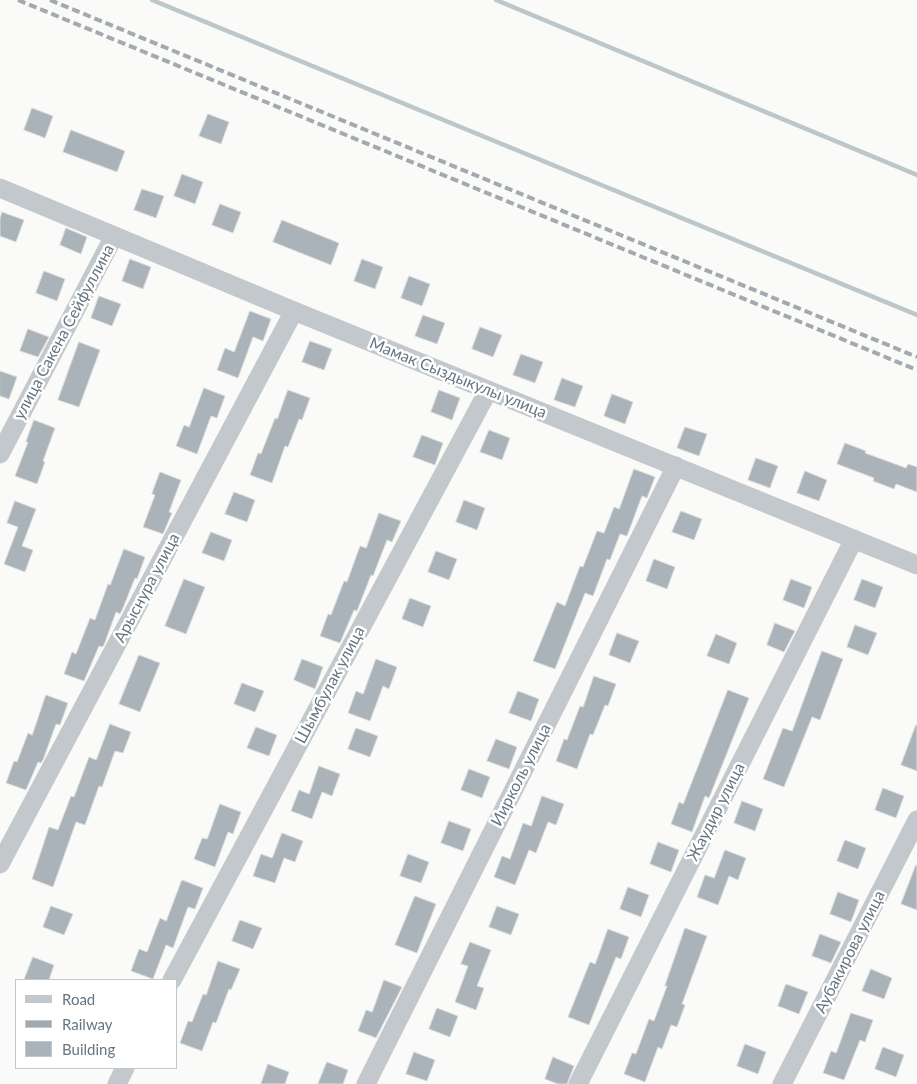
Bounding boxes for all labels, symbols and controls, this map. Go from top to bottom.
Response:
street label: улица Сакена Сейфуллина [10,241,118,423]
street label: Мамак Сыздыкулы улица [367,334,549,422]
street label: Арыснура улица [110,530,184,646]
street label: Шымбулак улица [291,623,369,747]
street label: Иирколь улица [487,721,555,829]
street label: Жаудир улица [683,760,749,864]
street label: Аубакирова улица [811,888,889,1016]
legend [15,979,178,1069]
text: Road [62,990,95,1008]
text: Railway [62,1015,113,1033]
text: Building [62,1040,115,1058]

